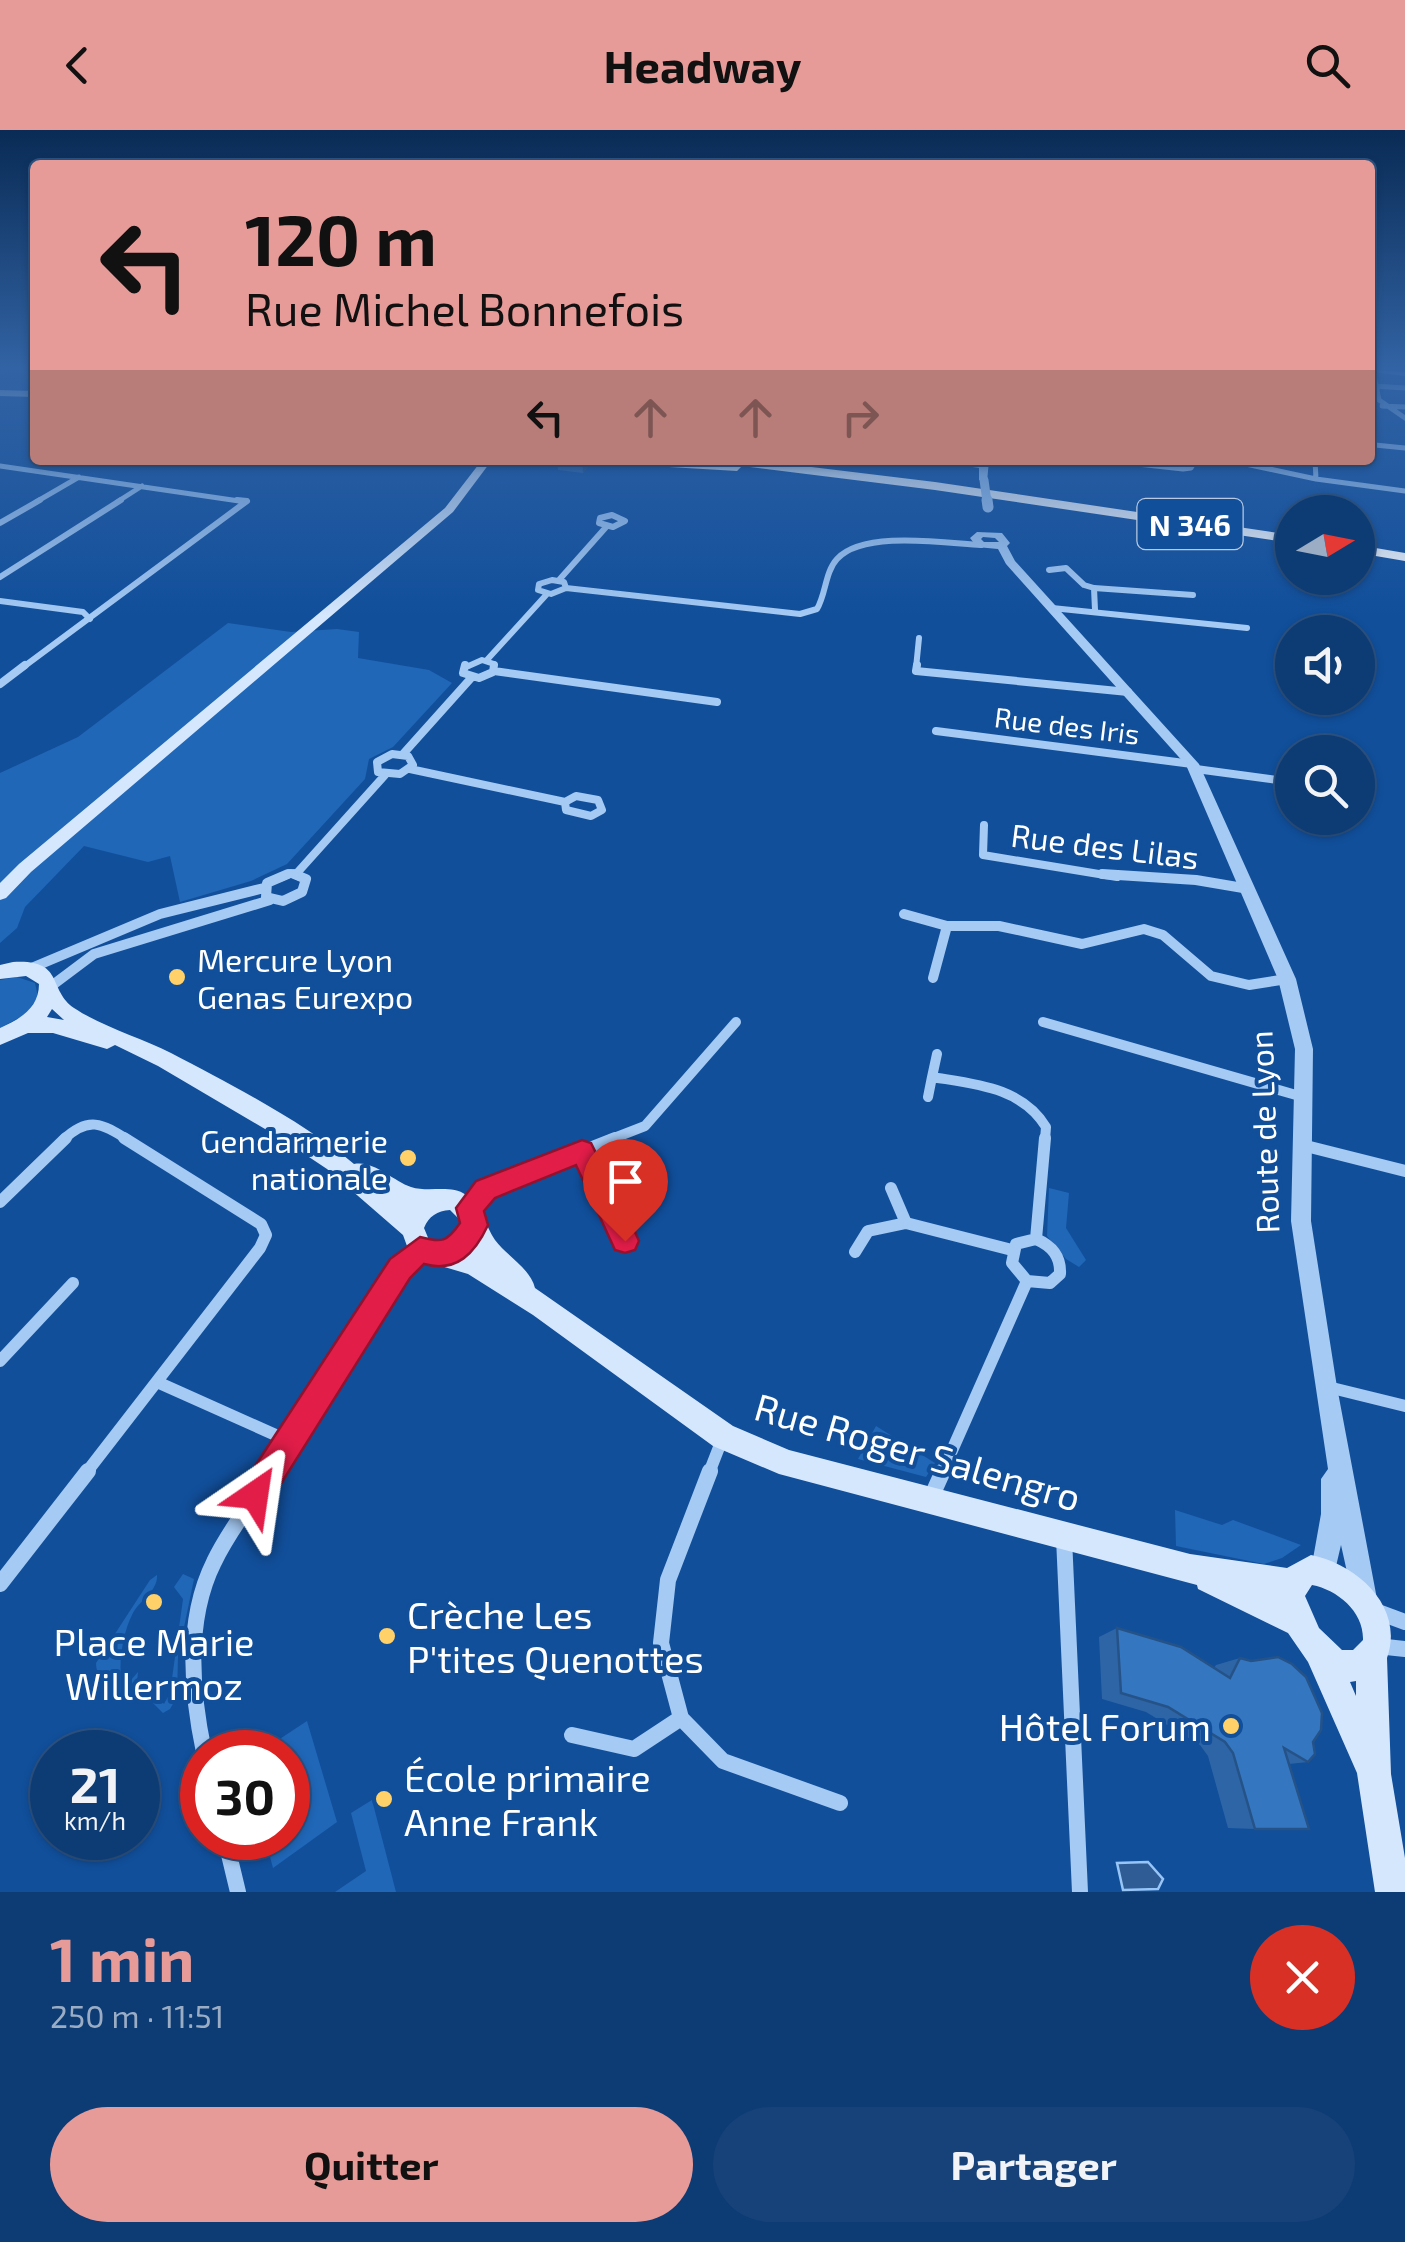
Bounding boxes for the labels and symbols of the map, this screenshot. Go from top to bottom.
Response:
north arrow [1275,495,1375,595]
road number: N 346 [1138,499,1242,549]
street label: Rue des Iris [993,699,1141,751]
street label: Rue des Lilas [1009,815,1201,875]
place label: Mercure Lyon Genas Eurexpo [197,940,413,1015]
marker: Mercure Lyon Genas Eurexpo [166,966,188,988]
street label: Route de Lyon [1240,1030,1286,1234]
place label: Gendarmerie nationale [200,1121,388,1196]
pin [583,1139,668,1242]
marker: Gendarmerie nationale [397,1147,419,1169]
street label: Rue Roger Salengro [750,1382,1086,1520]
position arrow [203,1443,307,1547]
marker: Place Marie Willermoz [143,1591,165,1613]
place label: Crèche Les P'tites Quenottes [407,1591,704,1681]
place label: Place Marie Willermoz [54,1618,254,1708]
marker: Crèche Les P'tites Quenottes [376,1625,398,1647]
place label: Hôtel Forum [999,1703,1211,1749]
marker: Hôtel Forum [1220,1715,1242,1737]
speed limit sign: 30 [180,1730,310,1860]
place label: École primaire Anne Frank [404,1754,651,1844]
marker: École primaire Anne Frank [373,1788,395,1810]

